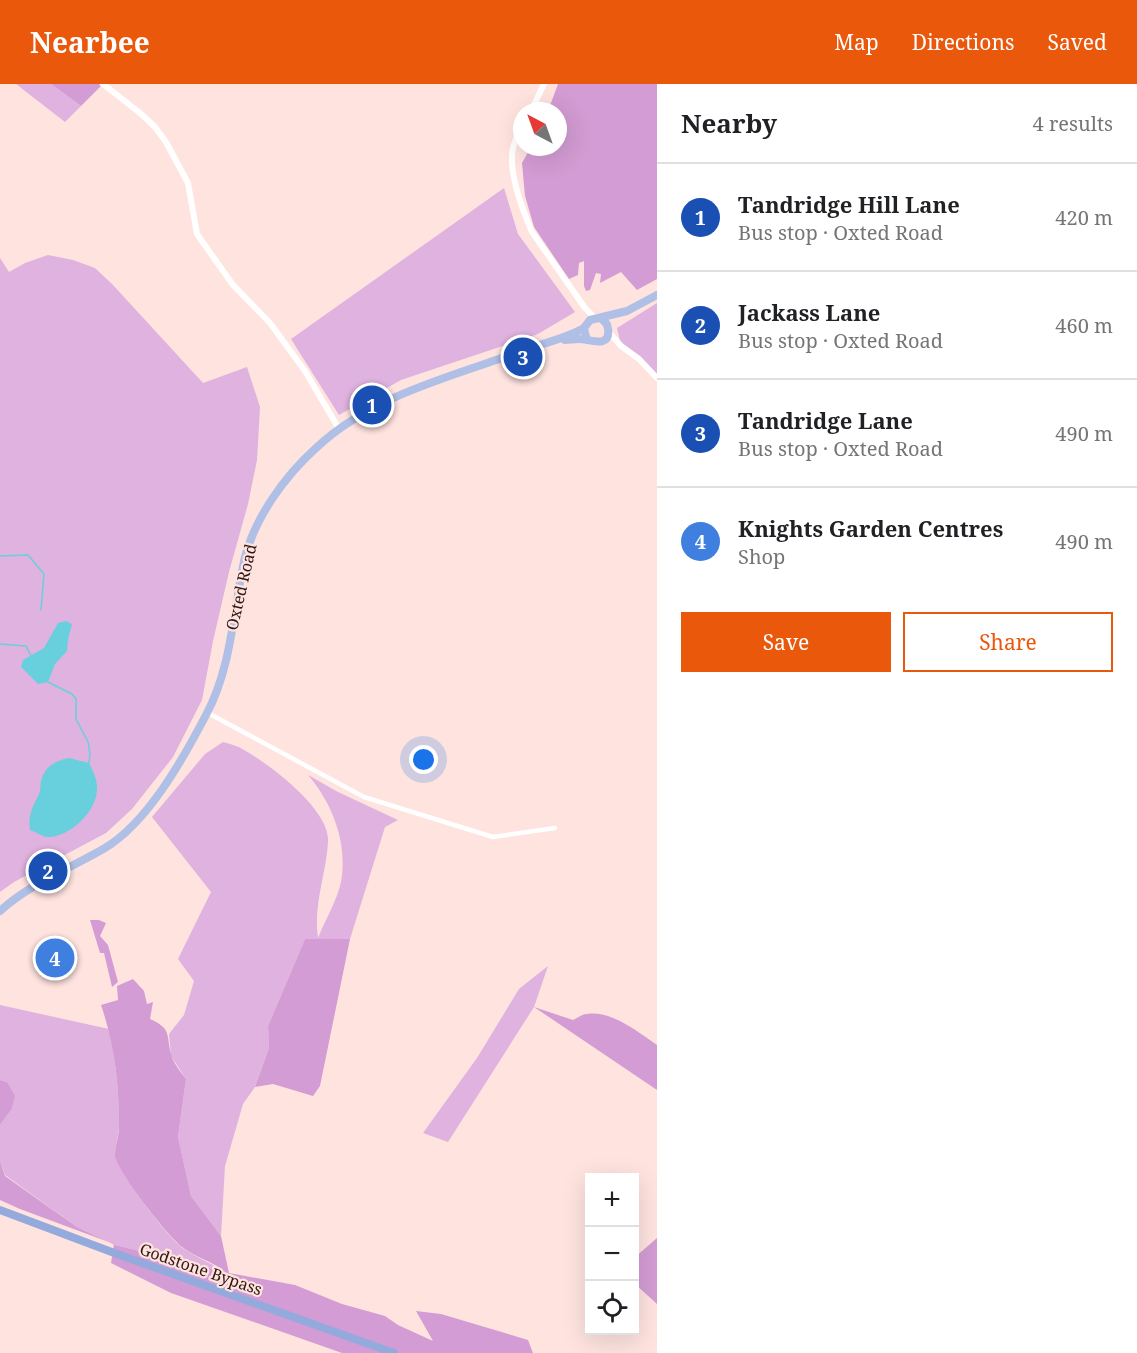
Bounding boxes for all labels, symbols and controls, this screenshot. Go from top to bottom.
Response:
text: Nearbee [30,23,150,61]
text: Map [834,28,879,56]
text: Directions [912,28,1014,56]
text: Saved [1047,28,1107,56]
north arrow [513,102,567,156]
text: Nearby [681,105,777,141]
text: 4 results [1033,110,1113,137]
text: Tandridge Hill Lane [738,189,960,219]
text: 1 [695,204,706,231]
text: 420 m [1055,204,1113,231]
text: Bus stop · Oxted Road [738,219,943,246]
text: Jackass Lane [738,297,880,327]
text: 2 [695,312,706,339]
text: 460 m [1055,312,1113,339]
text: Bus stop · Oxted Road [738,327,943,354]
pin: 3 [504,334,542,380]
pin: 1 [352,382,392,428]
text: Tandridge Lane [738,405,913,435]
text: 3 [695,420,706,447]
text: 490 m [1055,420,1113,447]
text: Bus stop · Oxted Road [738,435,943,462]
text: Knights Garden Centres [738,513,1003,543]
text: 4 [695,528,706,555]
text: 490 m [1055,528,1113,555]
street label: Oxted Road [220,542,262,632]
text: Shop [738,543,785,570]
button: Save [681,612,891,672]
button: Share [903,612,1113,672]
your location [409,745,438,774]
pin: 2 [28,848,68,894]
pin: 4 [36,936,74,980]
map controls [585,1173,639,1335]
button: + [585,1173,639,1227]
button: − [585,1227,639,1281]
street label: Godstone Bypass [137,1238,265,1300]
button: locate [585,1281,639,1335]

